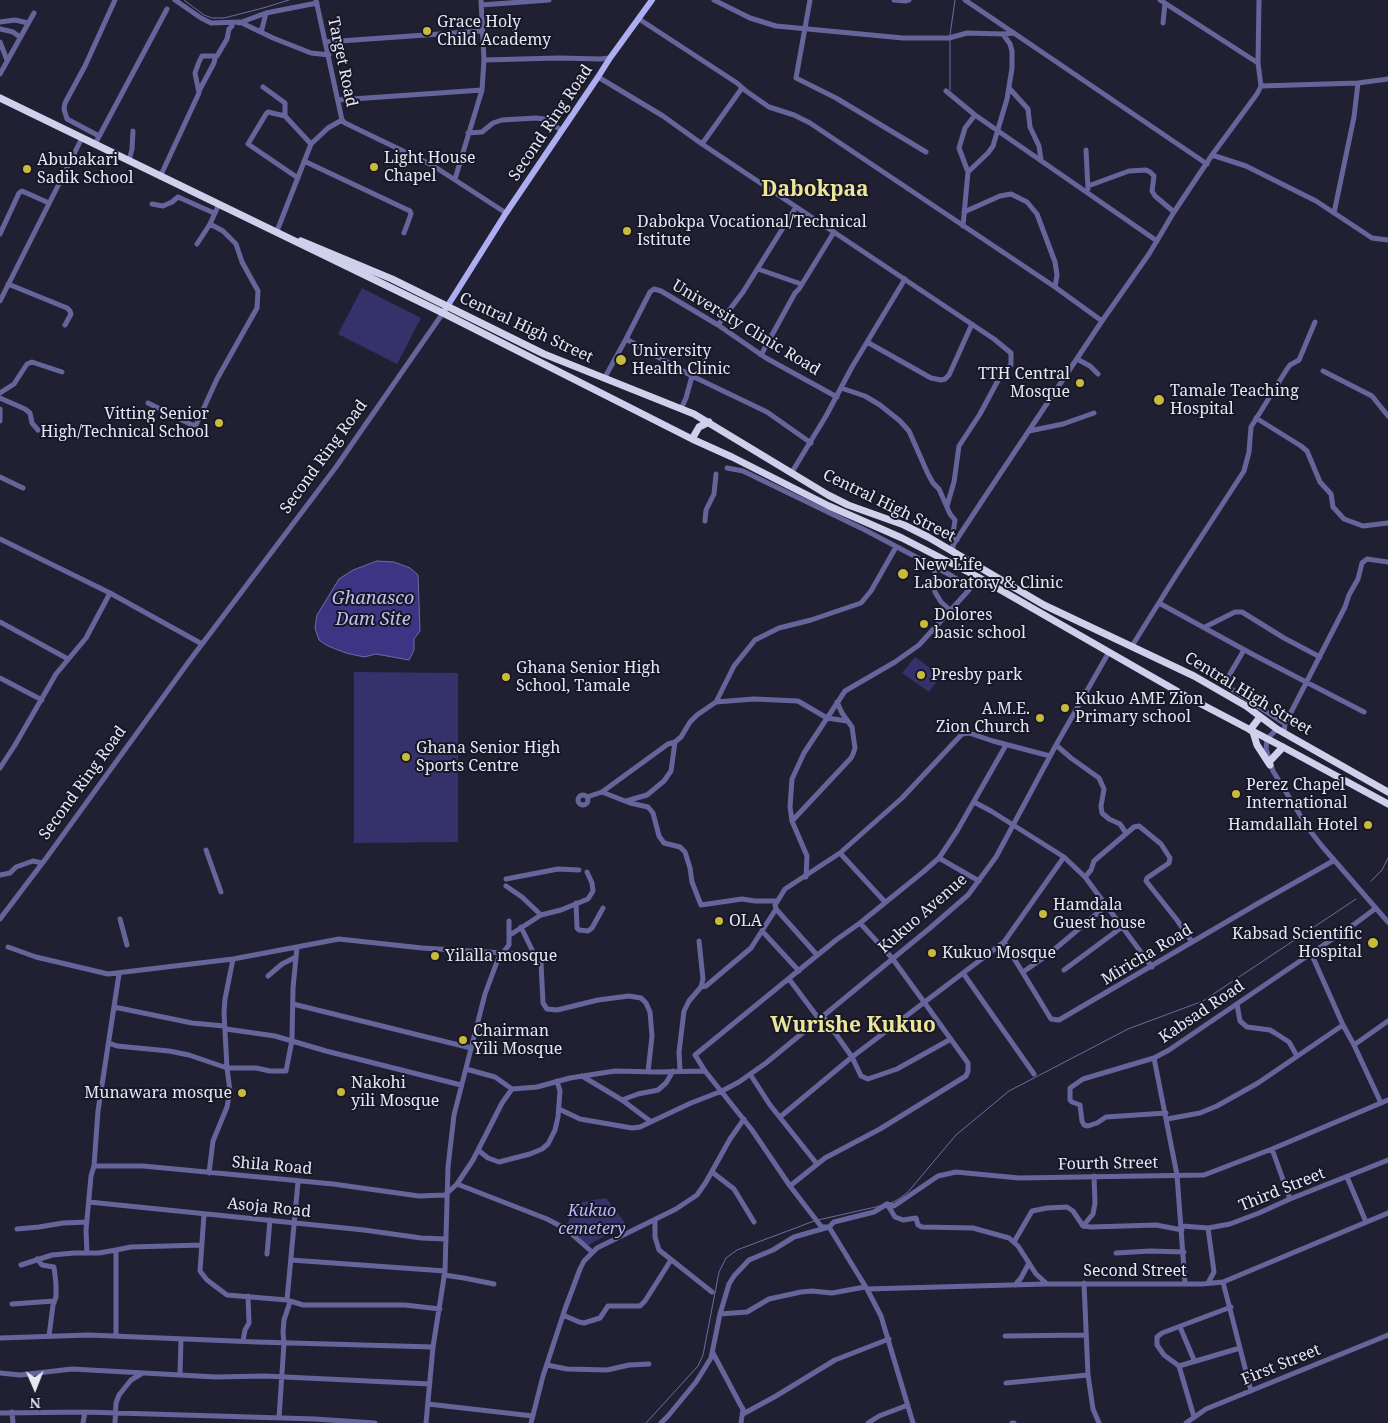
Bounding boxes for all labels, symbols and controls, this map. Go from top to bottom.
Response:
place label: Grace Holy Child Academy [437,12,551,50]
street label: Target Road [323,15,361,109]
marker: Grace Holy Child Academy [421,25,433,37]
street label: Second Ring Road [505,61,597,185]
place label: Light House Chapel [384,148,476,186]
place label: Abubakari Sadik School [37,150,133,188]
marker: Light House Chapel [368,161,380,173]
marker: Abubakari Sadik School [21,163,33,175]
district label: Dabokpaa [761,177,869,203]
place label: Dabokpa Vocational/Technical Istitute [637,212,867,250]
marker: Dabokpa Vocational/Technical Istitute [621,225,633,237]
street label: University Clinic Road [668,276,824,380]
street label: Central High Street [456,289,596,367]
place label: University Health Clinic [632,341,730,379]
marker: University Health Clinic [614,353,628,367]
place label: TTH Central Mosque [978,364,1070,402]
marker: TTH Central Mosque [1074,377,1086,389]
place label: Tamale Teaching Hospital [1170,381,1299,419]
marker: Tamale Teaching Hospital [1152,393,1166,407]
street label: Second Ring Road [276,396,372,518]
place label: Vitting Senior High/Technical School [41,404,209,442]
marker: Vitting Senior High/Technical School [213,417,225,429]
street label: Central High Street [820,466,958,546]
place label: New Life Laboratory & Clinic [914,555,1063,593]
marker: New Life Laboratory & Clinic [896,567,910,581]
water label: Ghanasco Dam Site [332,588,414,630]
place label: Dolores basic school [934,605,1026,643]
marker: Dolores basic school [918,618,930,630]
street label: Central High Street [1181,648,1315,740]
place label: Ghana Senior High School, Tamale [516,658,660,696]
place label: Presby park [931,665,1022,685]
marker: Presby park [915,669,927,681]
marker: Ghana Senior High School, Tamale [500,671,512,683]
place label: Kukuo AME Zion Primary school [1075,689,1204,727]
place label: A.M.E. Zion Church [936,699,1030,737]
marker: Kukuo AME Zion Primary school [1059,702,1071,714]
marker: A.M.E. Zion Church [1034,712,1046,724]
street label: Second Ring Road [35,722,131,844]
place label: Ghana Senior High Sports Centre [416,738,560,776]
marker: Ghana Senior High Sports Centre [400,751,412,763]
place label: Perez Chapel International [1246,775,1348,813]
marker: Perez Chapel International [1230,788,1242,800]
place label: Hamdallah Hotel [1228,815,1358,835]
marker: Hamdallah Hotel [1362,819,1374,831]
street label: Kukuo Avenue [875,870,971,958]
place label: Hamdala Guest house [1053,895,1145,933]
marker: Hamdala Guest house [1037,908,1049,920]
place label: OLA [729,911,762,931]
marker: OLA [713,915,725,927]
street label: Miricha Road [1098,920,1196,990]
place label: Kabsad Scientific Hospital [1232,924,1362,962]
marker: Kabsad Scientific Hospital [1366,936,1380,950]
place label: Kukuo Mosque [942,943,1056,963]
place label: Yilalla mosque [445,946,557,966]
marker: Kukuo Mosque [926,947,938,959]
marker: Yilalla mosque [429,950,441,962]
street label: Kabsad Road [1156,976,1248,1048]
district label: Wurishe Kukuo [770,1013,936,1039]
place label: Chairman Yili Mosque [473,1021,562,1059]
marker: Chairman Yili Mosque [457,1034,469,1046]
place label: Nakohi yili Mosque [351,1073,439,1111]
place label: Munawara mosque [84,1083,232,1103]
marker: Nakohi yili Mosque [335,1086,347,1098]
marker: Munawara mosque [236,1087,248,1099]
street label: Shila Road [231,1153,313,1179]
street label: Fourth Street [1058,1154,1158,1174]
street label: Third Street [1236,1164,1328,1216]
street label: Asoja Road [226,1194,312,1222]
park label: Kukuo cemetery [558,1201,626,1239]
street label: Second Street [1083,1261,1187,1281]
street label: First Street [1239,1340,1323,1390]
north arrow [10,1363,60,1413]
text: N [30,1394,41,1413]

